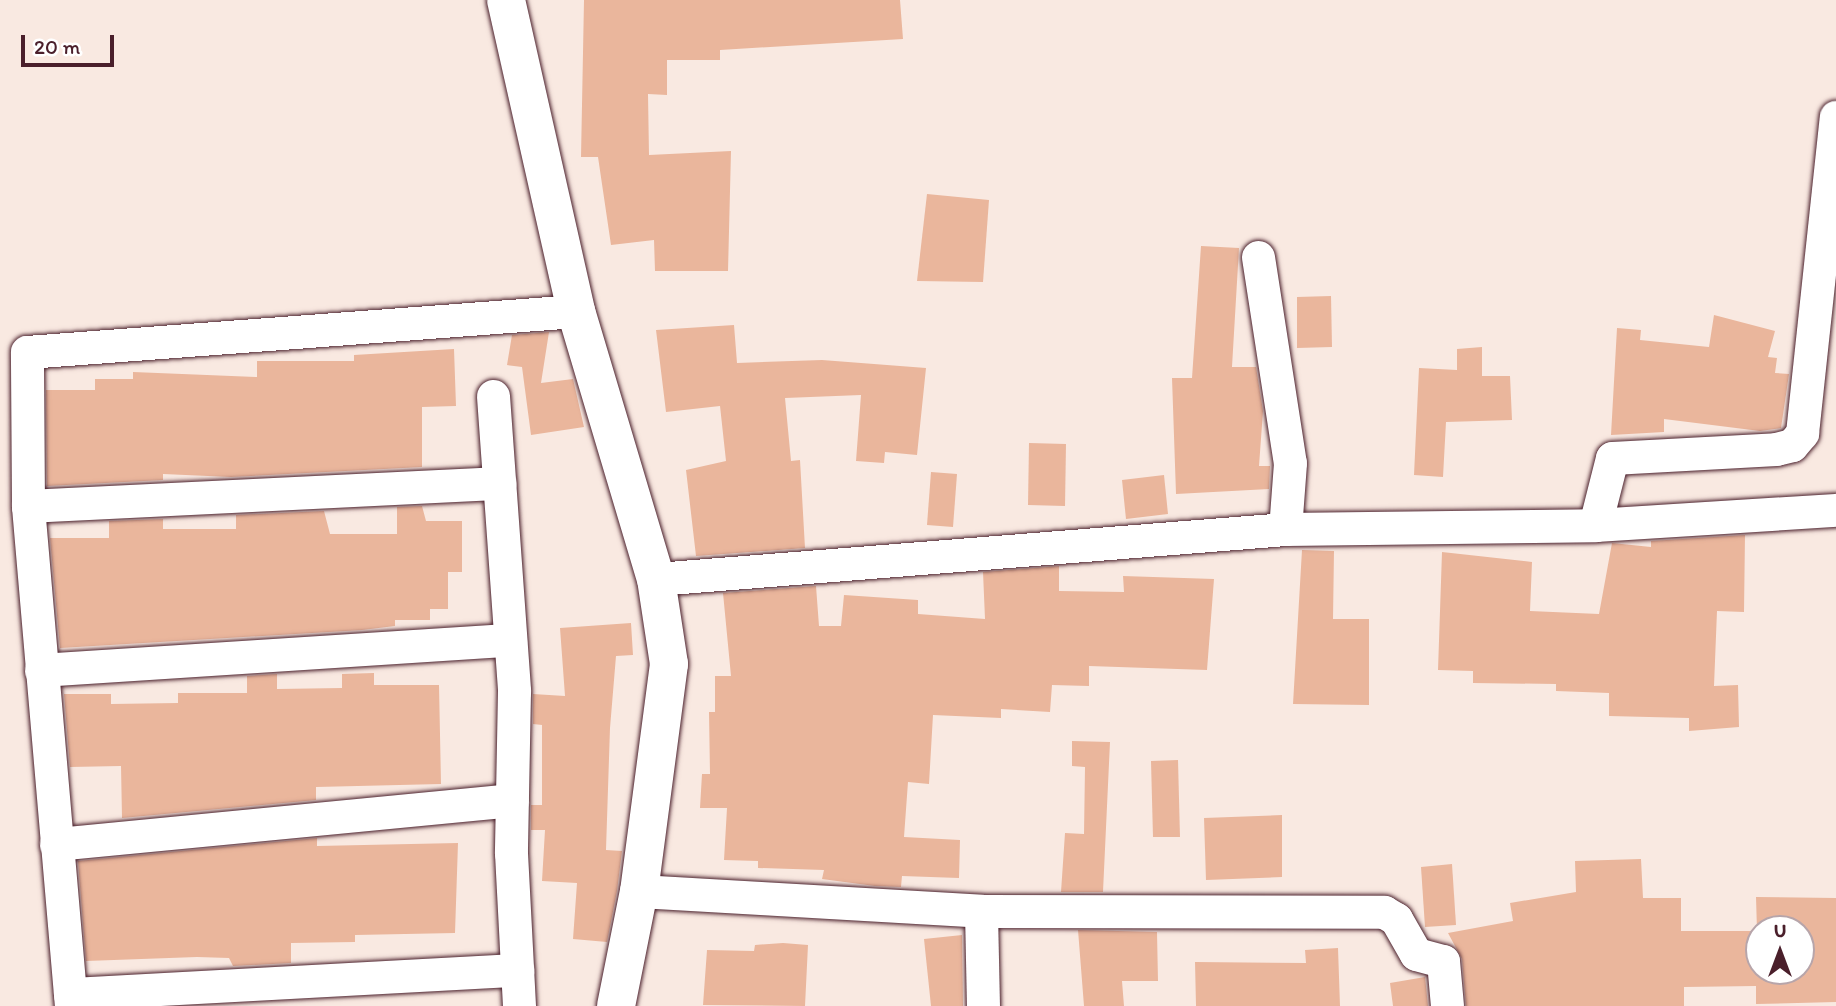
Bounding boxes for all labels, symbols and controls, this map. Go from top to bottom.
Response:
scale bar [24,21,117,65]
text: 20 m [34,34,80,59]
north arrow [1745,915,1815,985]
text: U [1774,919,1786,942]

